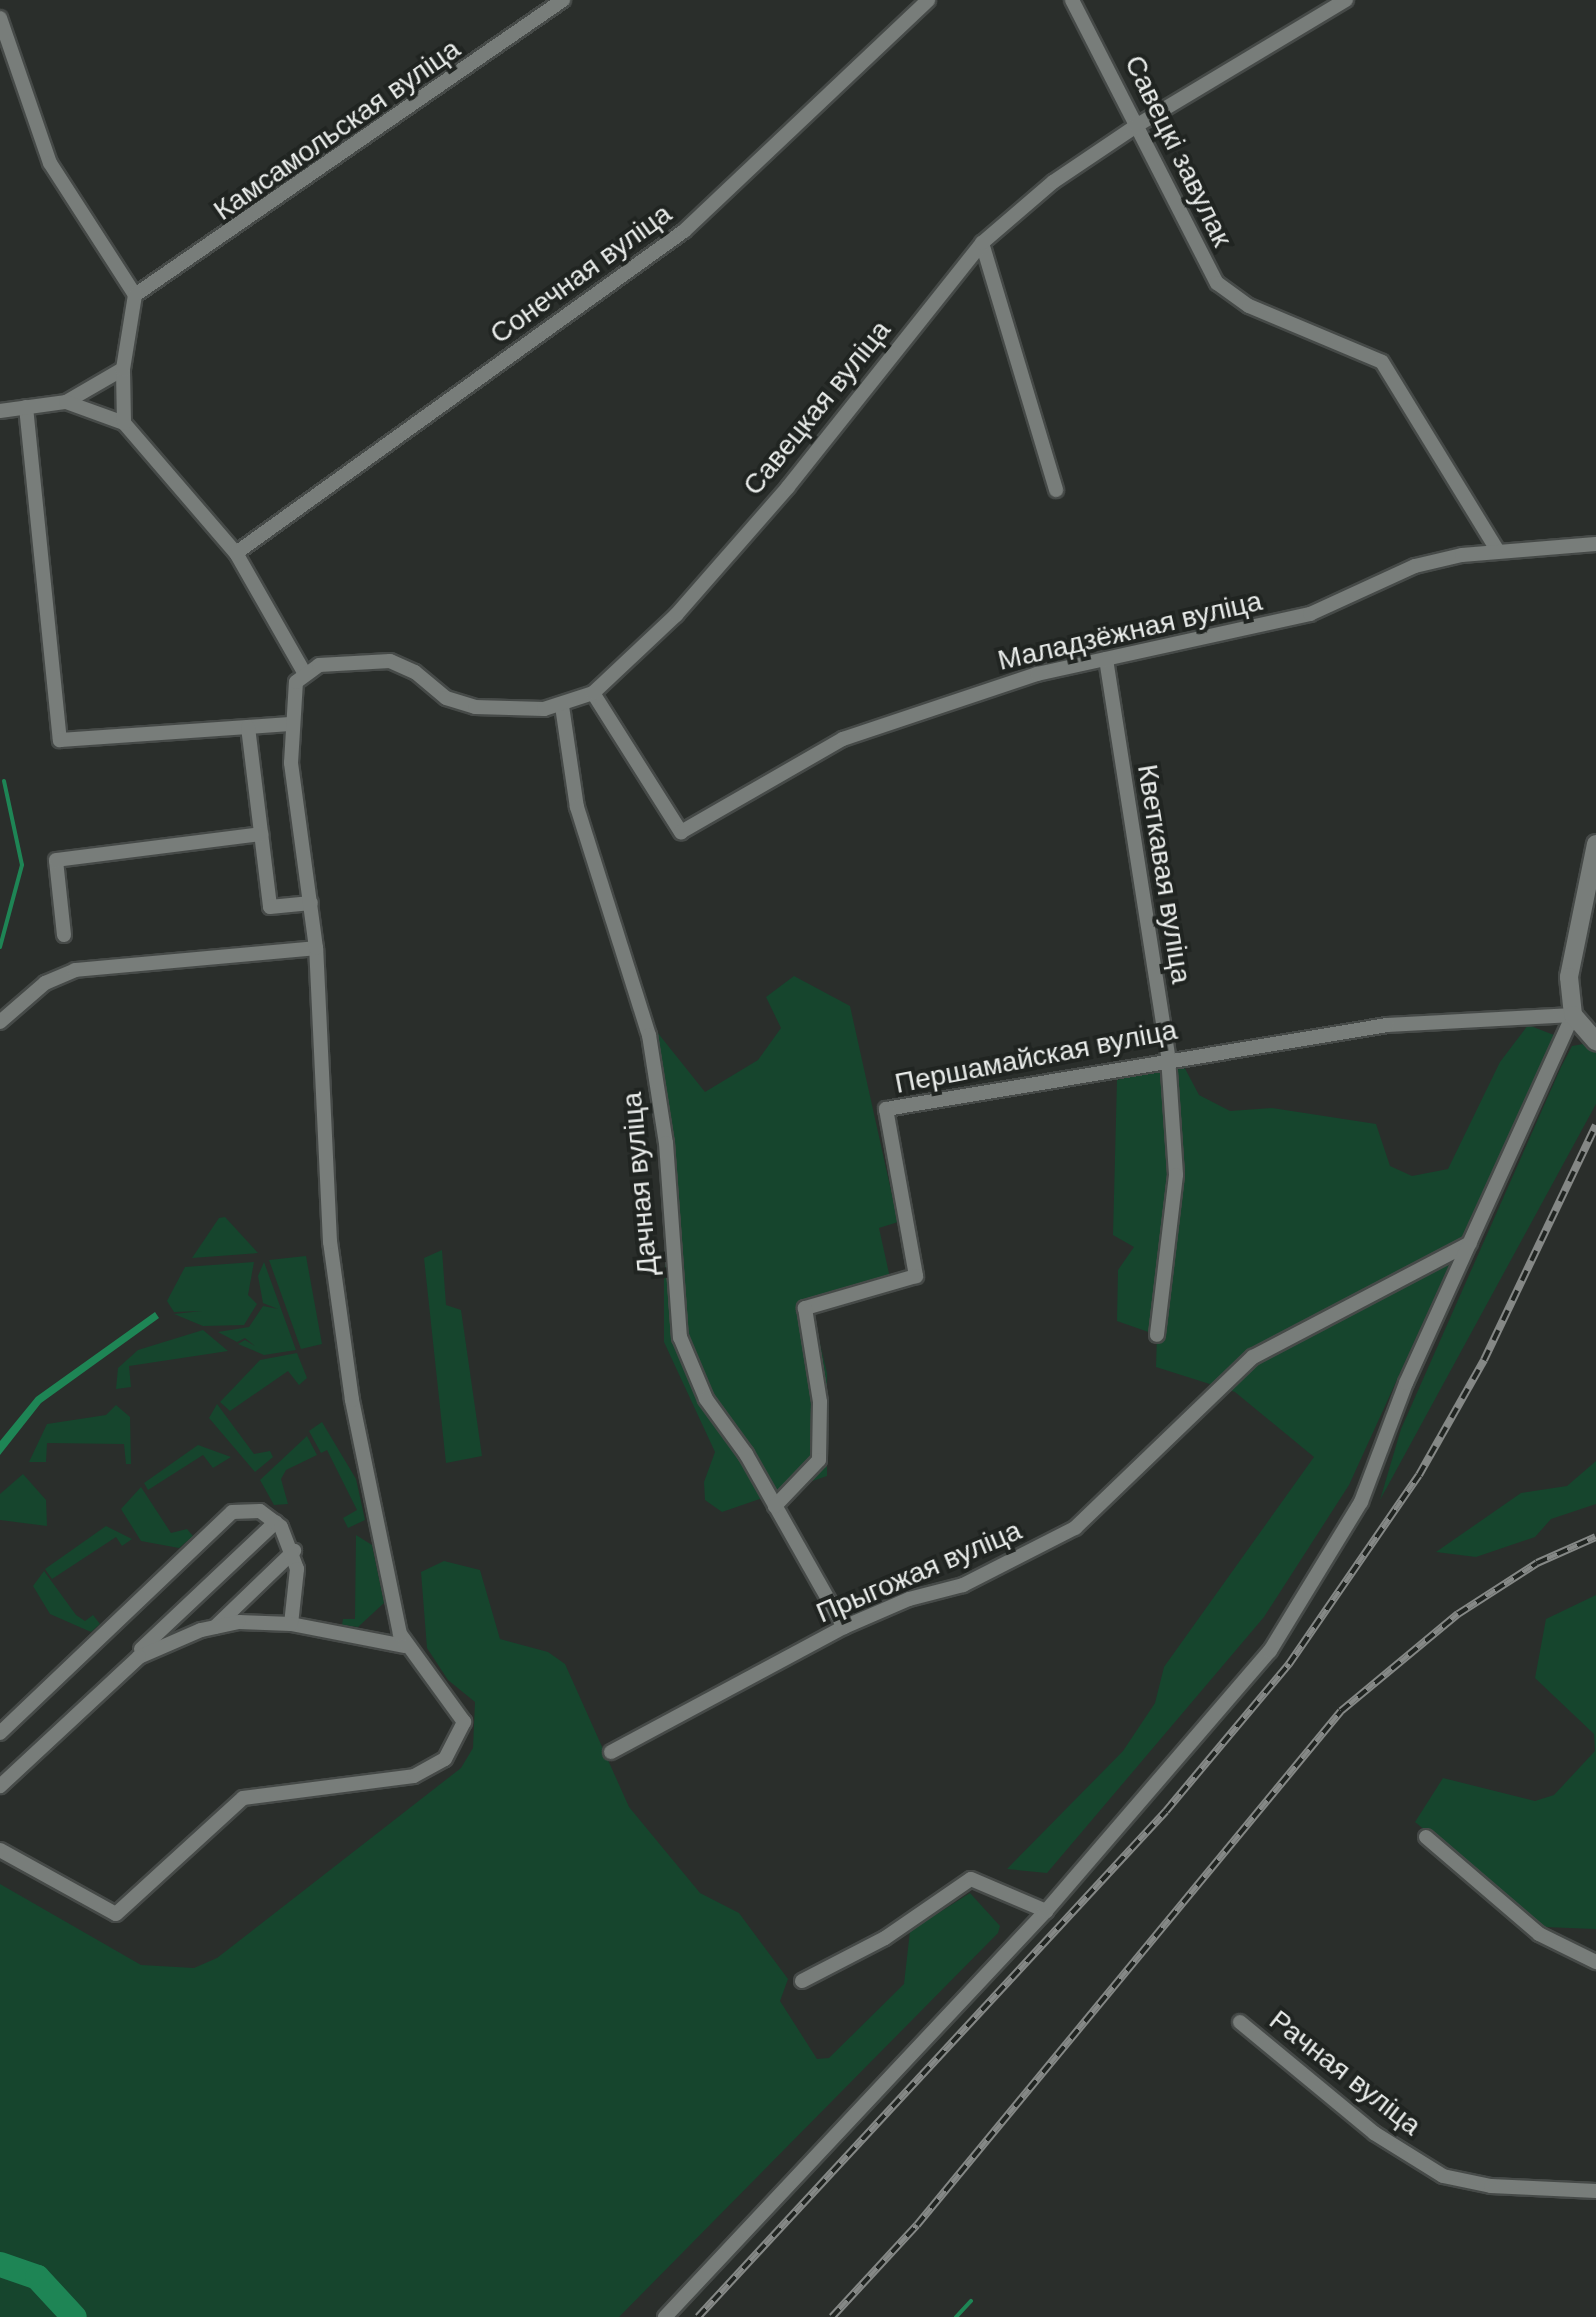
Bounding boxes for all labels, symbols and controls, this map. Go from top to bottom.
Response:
street label: Камсамольская вуліца [207,32,467,228]
street label: Савецкі завулак [1117,50,1239,252]
street label: Сонечная вуліца [484,197,678,351]
street label: Савецкая вуліца [736,314,898,502]
street label: Маладзёжная вуліца [995,584,1265,678]
street label: Кветкавая вуліца [1130,762,1198,986]
street label: Першамайская вуліца [892,1013,1180,1101]
street label: Дачная вуліца [615,1091,665,1277]
street label: Прыгожая вуліца [811,1514,1027,1630]
street label: Рачная вуліца [1263,2004,1427,2142]

